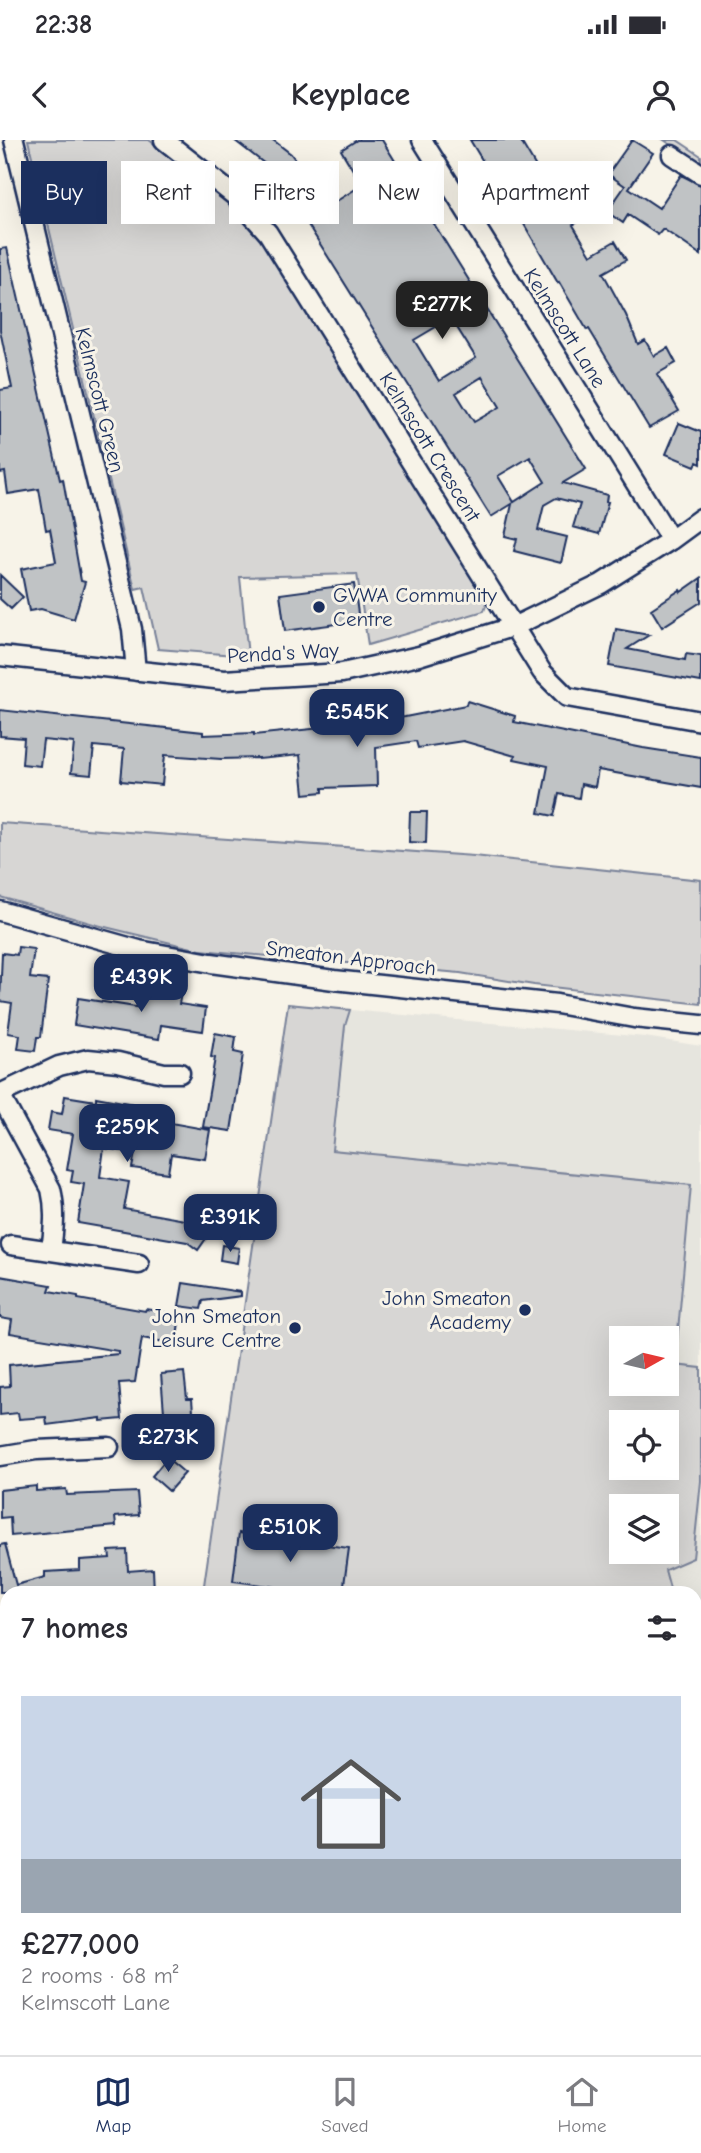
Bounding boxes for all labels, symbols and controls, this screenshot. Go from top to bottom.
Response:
text: 22:38 [35,10,92,40]
icon: back [21,76,59,114]
text: Keyplace [291,76,410,113]
icon: person [642,76,680,114]
chip: Buy [21,161,107,224]
chip: Rent [121,161,215,224]
chip: Filters [229,161,339,224]
chip: New [353,161,444,224]
chip: Apartment [458,161,613,224]
street label: Kelmscott Lane [519,264,611,392]
pin: £277K [393,282,491,341]
text: £277K [412,290,472,317]
street label: Kelmscott Green [70,325,130,475]
street label: Kelmscott Crescent [374,368,486,527]
place label: GVWA Community Centre [333,583,497,631]
marker: GVWA Community Centre [311,599,327,615]
street label: Penda's Way [227,638,340,668]
pin: £545K [308,690,406,749]
text: £545K [325,698,389,725]
street label: Smeaton Approach [265,936,437,980]
pin: £439K [92,954,190,1014]
text: £439K [110,963,172,990]
pin: £259K [78,1104,176,1164]
text: £259K [95,1113,159,1140]
pin: £391K [181,1194,279,1254]
text: £391K [200,1203,260,1230]
place label: John Smeaton Academy [382,1286,512,1334]
marker: John Smeaton Academy [517,1302,533,1318]
place label: John Smeaton Leisure Centre [151,1304,281,1352]
marker: John Smeaton Leisure Centre [287,1320,303,1336]
north arrow [609,1326,679,1396]
map controls [609,1326,679,1564]
button: locate [609,1410,679,1480]
pin: £273K [119,1414,217,1474]
text: £273K [138,1423,199,1450]
button: layers [609,1494,679,1564]
pin: £510K [241,1504,339,1564]
text: £510K [259,1513,321,1540]
icon: filters [643,1609,681,1647]
text: 7 homes [21,1611,128,1646]
icon: home [288,1741,414,1867]
text: £277,000 [21,1927,140,1962]
text: 2 rooms · 68 m² [21,1962,179,1989]
text: Kelmscott Lane [21,1989,170,2016]
tab: Map [94,2073,132,2137]
tab: Saved [321,2073,369,2137]
tab: Home [558,2073,607,2137]

